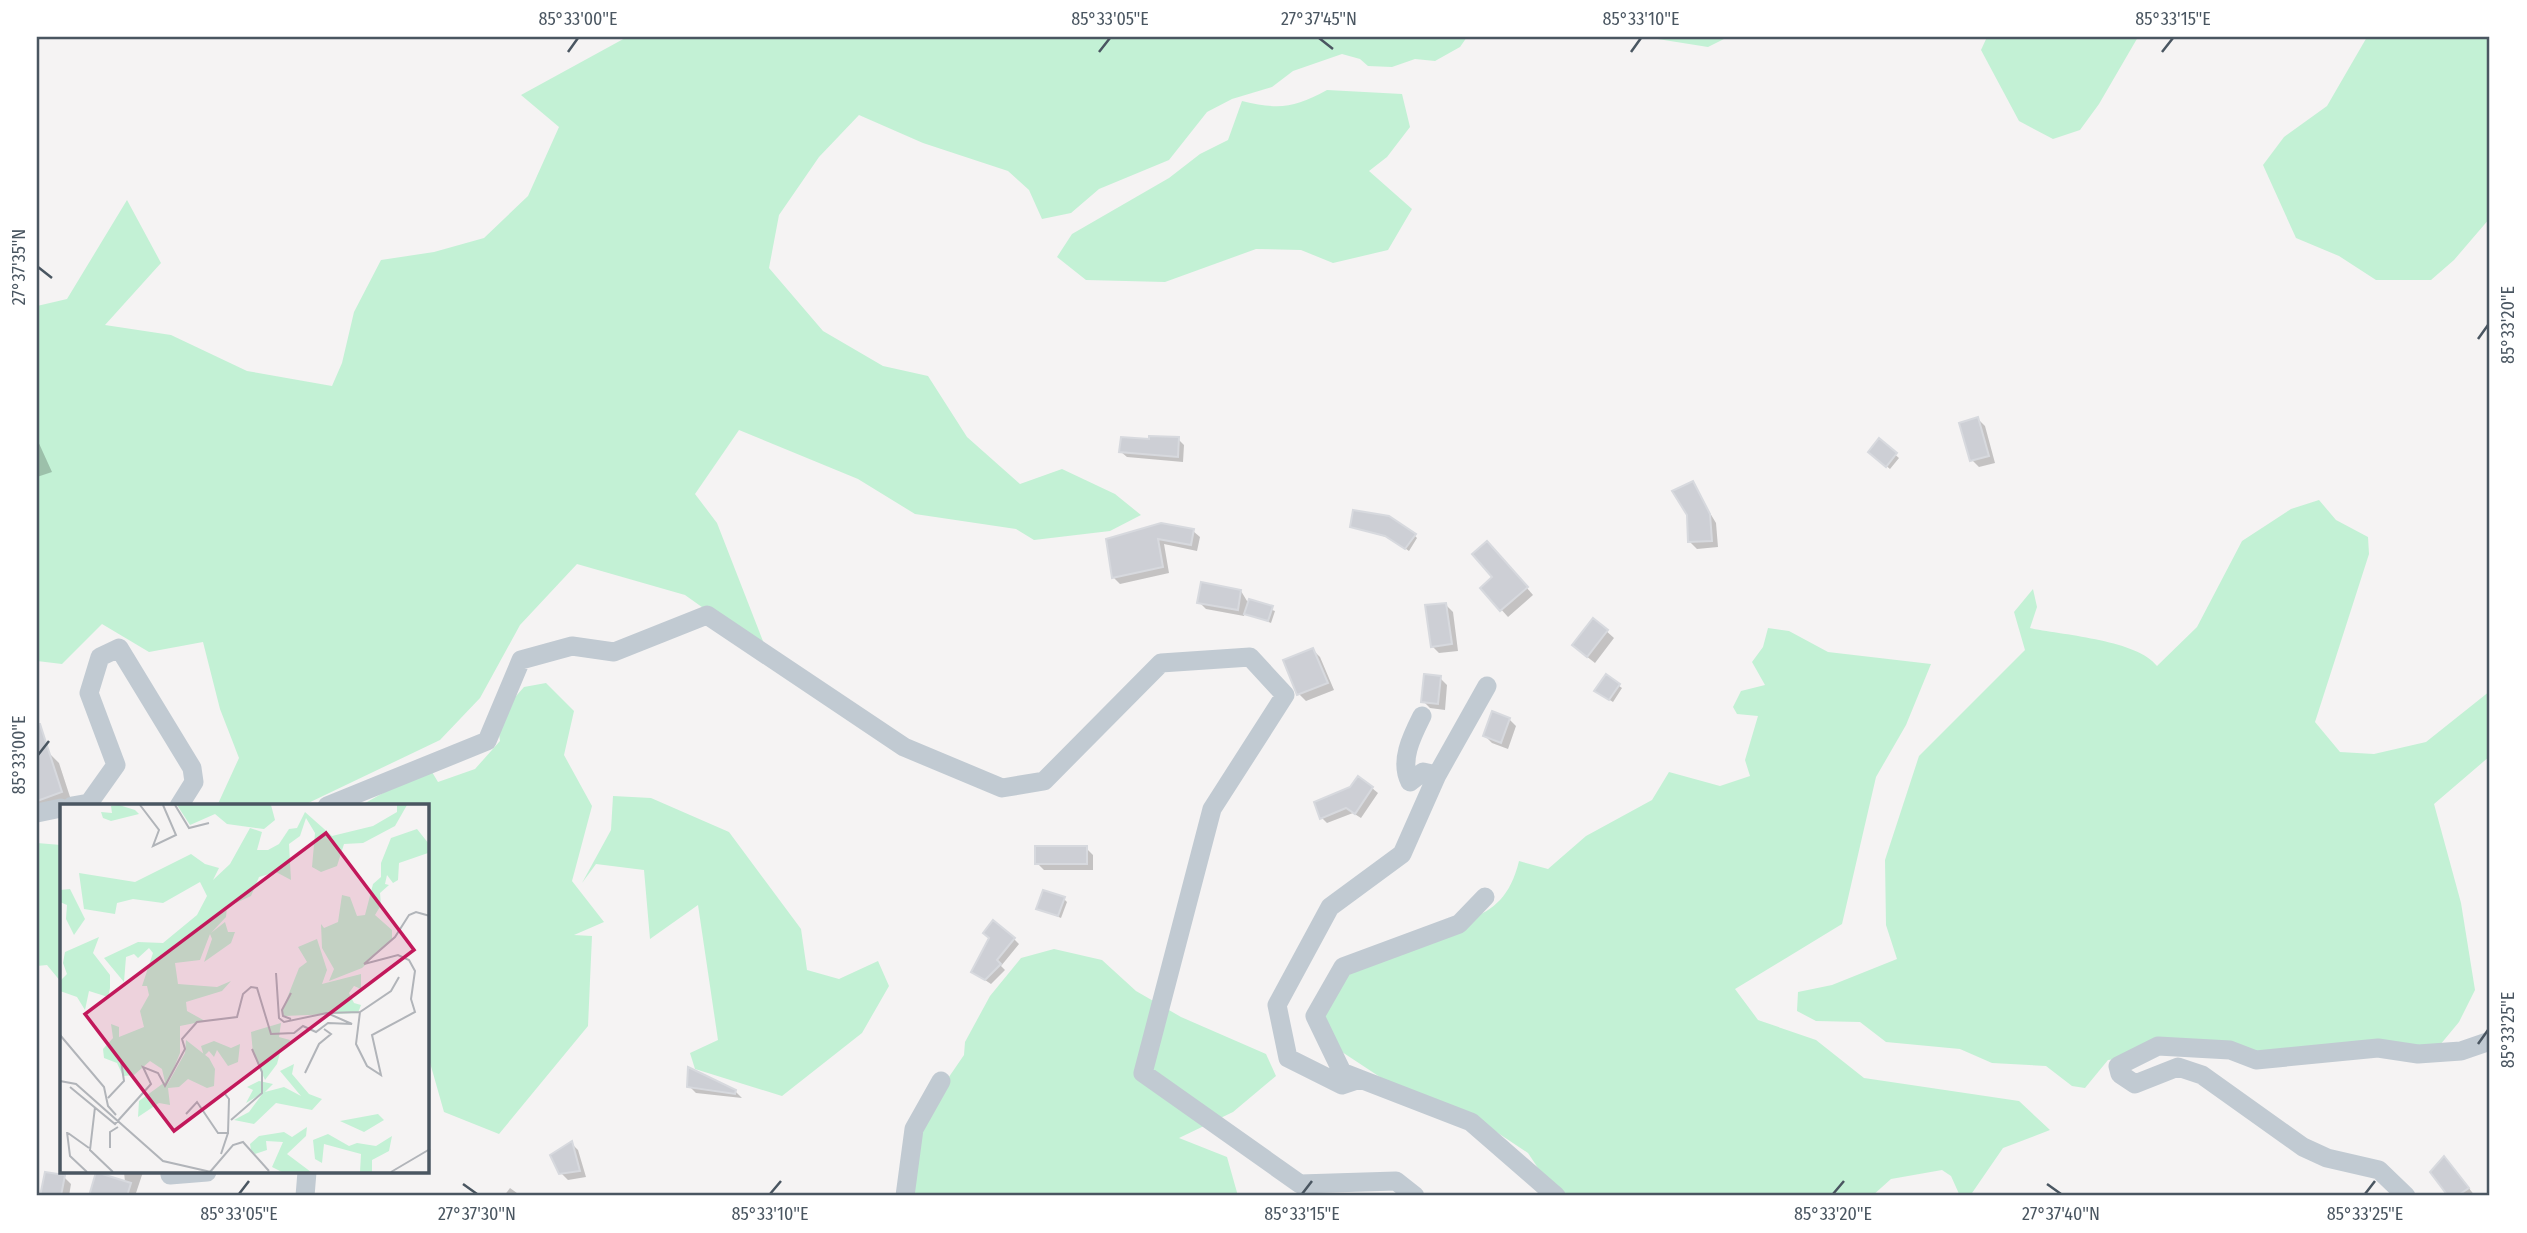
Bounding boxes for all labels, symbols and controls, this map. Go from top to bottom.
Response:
text: 85°33'00"E [538,8,618,30]
text: 85°33'05"E [1071,8,1149,30]
text: 27°37'45"N [1281,8,1357,30]
text: 85°33'10"E [1603,8,1679,30]
text: 85°33'15"E [2135,8,2211,30]
text: 27°37'35"N [8,229,30,305]
text: 85°33'20"E [2497,286,2519,364]
text: 85°33'00"E [8,715,30,795]
inset map [60,804,429,1174]
text: 85°33'25"E [2497,992,2519,1068]
text: 85°33'05"E [200,1203,278,1225]
text: 27°37'30"N [438,1203,516,1225]
text: 85°33'10"E [732,1203,808,1225]
text: 85°33'15"E [1264,1203,1340,1225]
text: 85°33'20"E [1794,1203,1872,1225]
text: 27°37'40"N [2022,1203,2100,1225]
text: 85°33'25"E [2327,1203,2403,1225]

